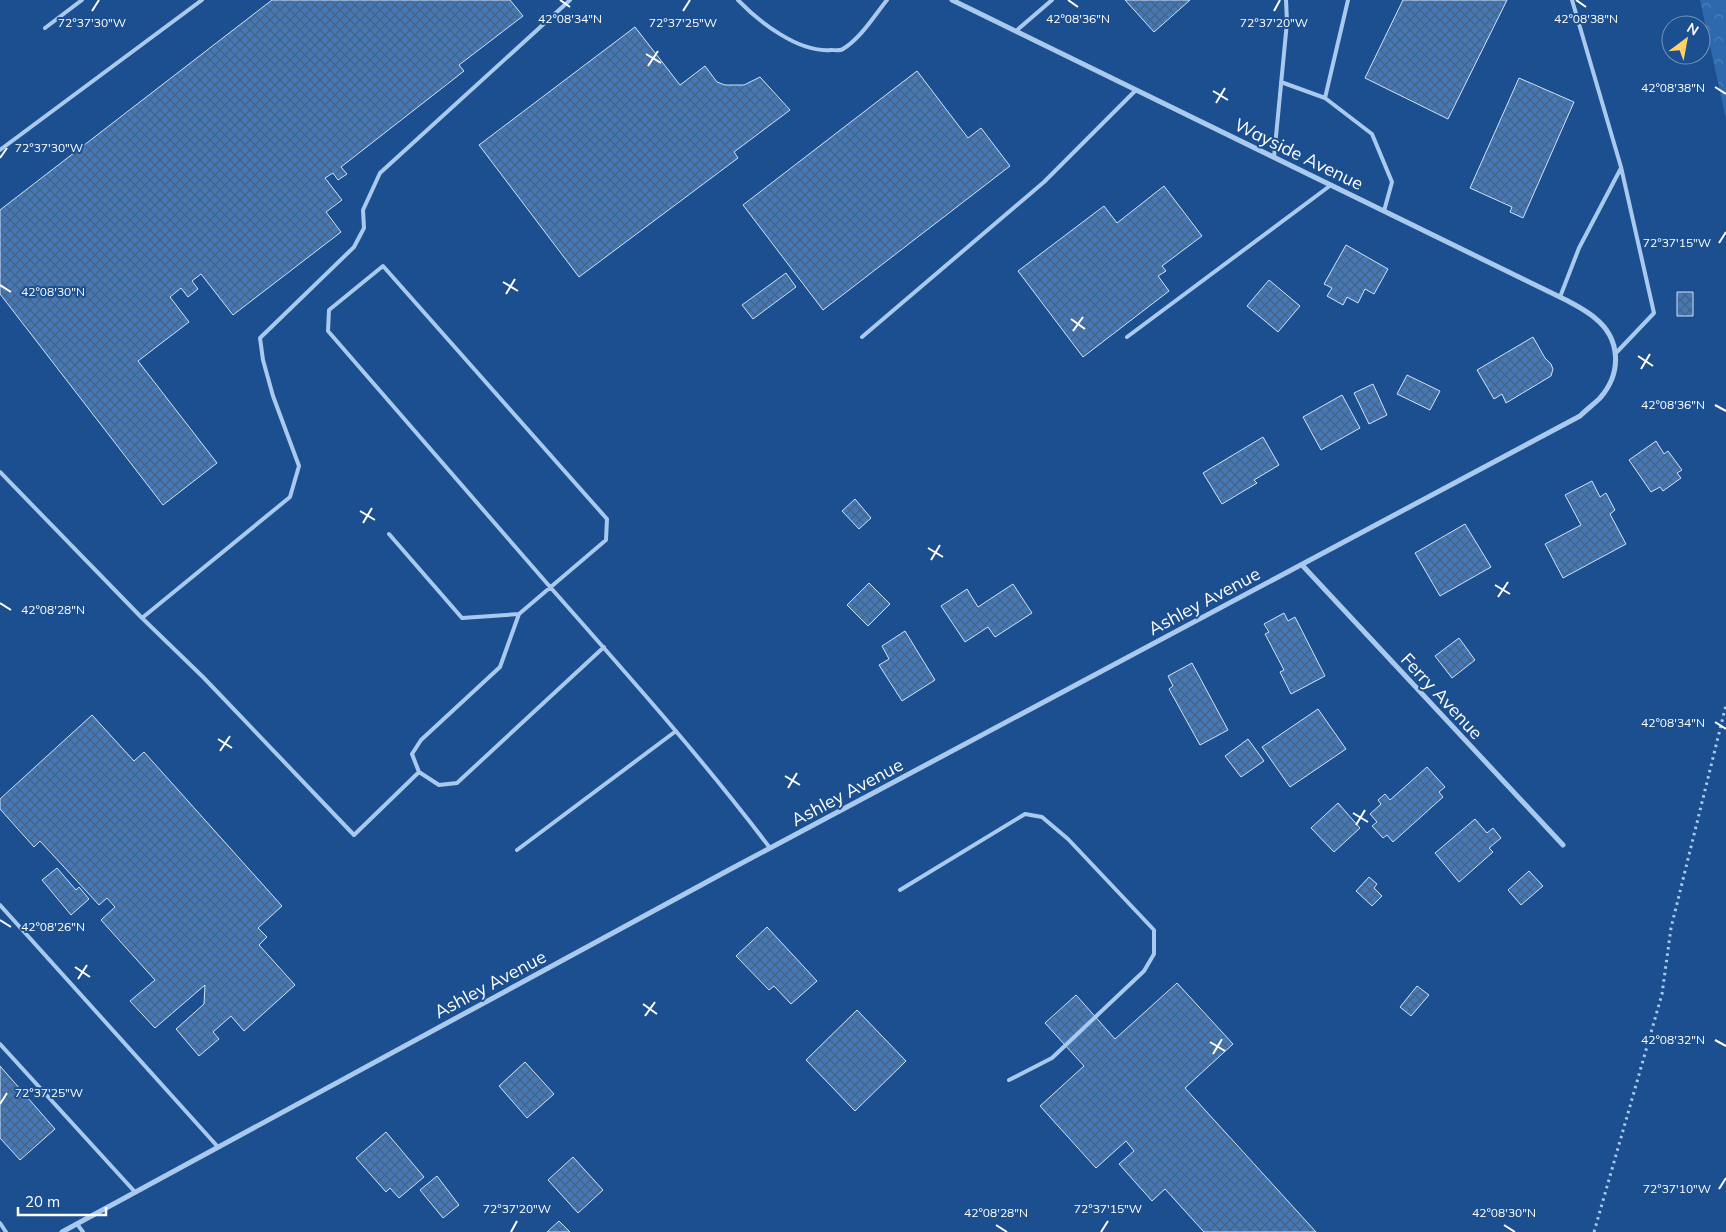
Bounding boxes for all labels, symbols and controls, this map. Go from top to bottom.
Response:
text: 42°08'34"N [538,11,602,26]
text: 42°08'36"N [1046,11,1110,26]
text: 42°08'38"N [1554,11,1618,26]
text: 72°37'30"W [58,15,126,30]
text: 72°37'25"W [649,15,717,30]
text: 72°37'20"W [1240,15,1308,30]
north arrow [1661,15,1711,65]
text: N [1684,19,1702,39]
text: 42°08'38"N [1641,80,1705,95]
street label: Wayside Avenue [1231,113,1367,195]
text: 72°37'30"W [15,140,83,155]
text: 72°37'15"W [1643,235,1711,250]
text: 42°08'30"N [21,284,85,299]
text: 42°08'36"N [1641,397,1705,412]
street label: Ashley Avenue [1144,562,1264,640]
text: 42°08'28"N [21,602,85,617]
street label: Ferry Avenue [1396,648,1488,744]
text: 42°08'34"N [1641,715,1705,730]
street label: Ashley Avenue [787,753,907,831]
text: 42°08'26"N [21,919,85,934]
street label: Ashley Avenue [430,945,550,1023]
text: 42°08'32"N [1641,1032,1705,1047]
text: 72°37'25"W [15,1085,83,1100]
text: 72°37'10"W [1643,1181,1711,1196]
scale bar [18,1184,105,1216]
text: 20 m [25,1192,60,1211]
text: 72°37'20"W [483,1201,551,1216]
text: 72°37'15"W [1074,1201,1142,1216]
text: 42°08'28"N [964,1205,1028,1220]
text: 42°08'30"N [1472,1205,1536,1220]

